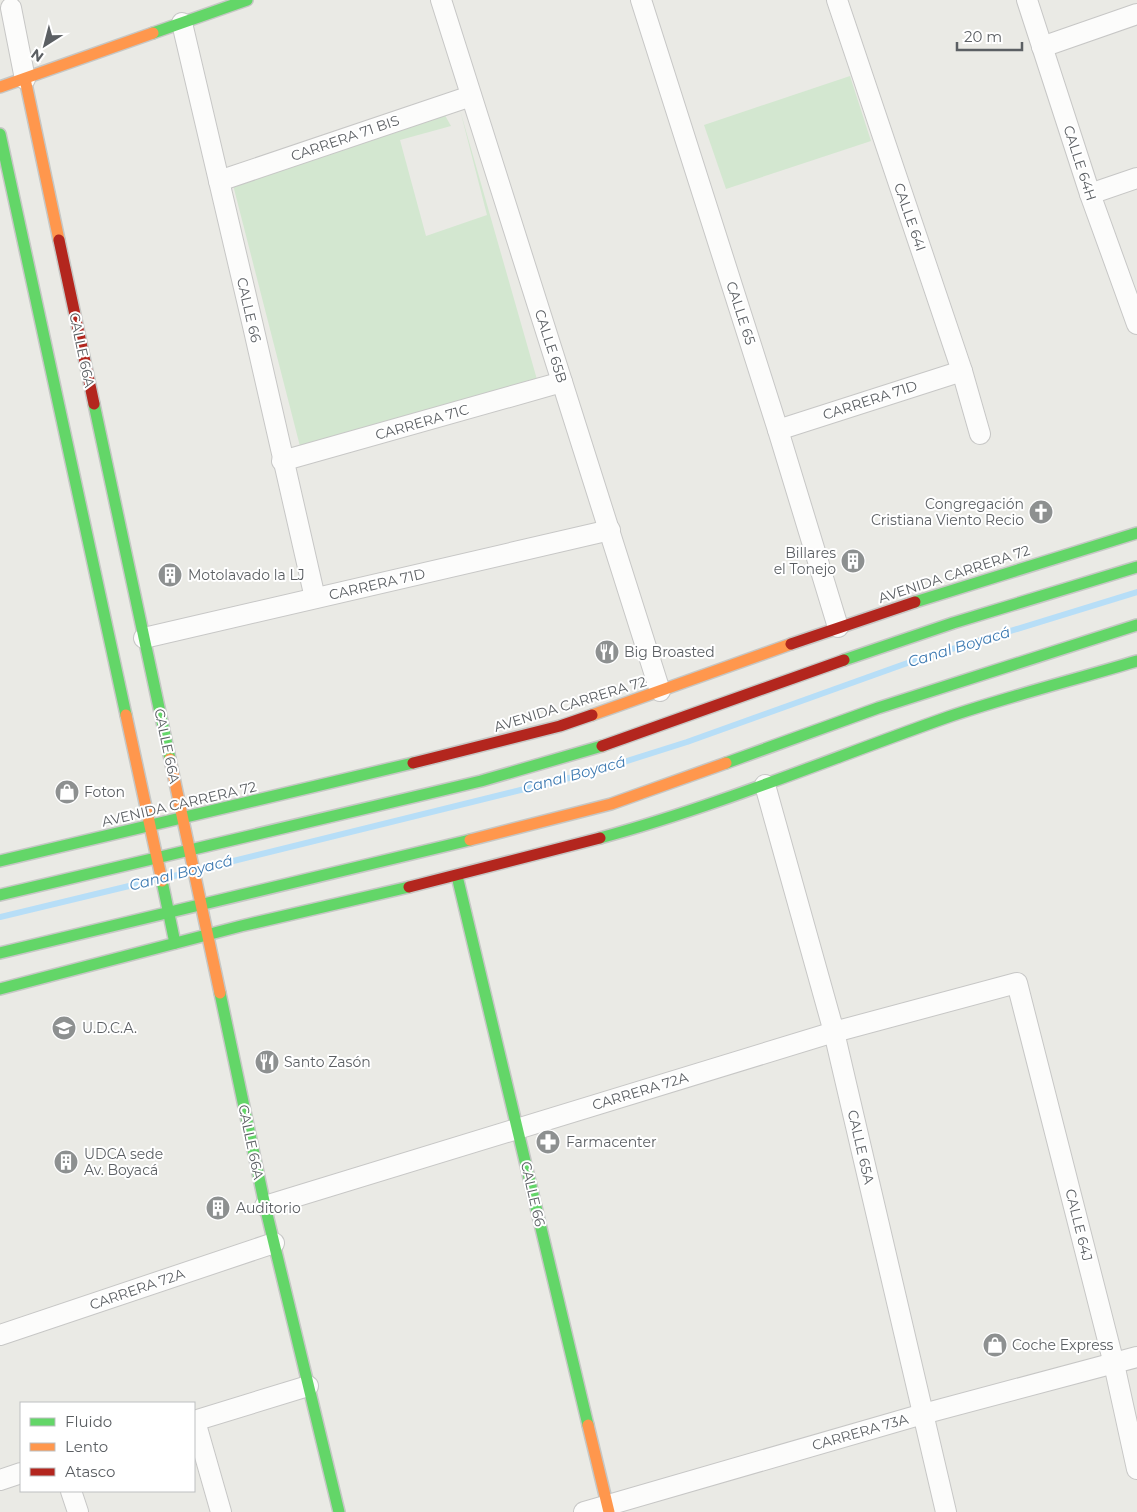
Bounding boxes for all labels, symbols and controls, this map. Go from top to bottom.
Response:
north arrow [20,20,70,70]
scale bar [957,20,1022,52]
text: 20 m [964,27,1002,46]
text: N [27,45,47,66]
street label: CARRERA 71 BIS [288,111,402,165]
street label: CALLE 64H [1059,123,1101,203]
street label: CALLE 64I [890,180,930,254]
street label: CALLE 66 [233,276,265,345]
street label: CALLE 65 [722,279,760,347]
street label: CALLE 65B [531,307,571,385]
street label: CALLE 66A [65,311,99,390]
street label: CARRERA 71D [821,376,919,424]
street label: CARRERA 71C [373,400,471,444]
place label: Congregación Cristiana Viento Recio [871,495,1024,529]
church icon: Congregación Cristiana Viento Recio [1028,499,1054,525]
street label: AVENIDA CARRERA 72 [876,541,1032,607]
place label: Billares el Tonejo [774,544,836,578]
building icon: Billares el Tonejo [840,548,866,574]
building icon: Motolavado la LJ [157,562,183,588]
street label: CARRERA 71D [327,564,427,604]
place label: Motolavado la LJ [188,566,305,584]
water label: Canal Boyacá [905,622,1012,671]
restaurant icon: Big Broasted [594,639,620,665]
place label: Big Broasted [624,643,715,661]
street label: AVENIDA CARRERA 72 [492,672,648,736]
street label: CALLE 66A [150,707,184,786]
water label: Canal Boyacá [520,752,628,797]
street label: AVENIDA CARRERA 72 [100,777,258,831]
shop icon: Foton [54,779,80,805]
place label: Foton [84,783,125,801]
water label: Canal Boyacá [127,850,235,895]
school or university icon: U.D.C.A. [51,1015,77,1041]
place label: U.D.C.A. [82,1019,137,1037]
restaurant icon: Santo Zasón [254,1049,280,1075]
place label: Santo Zasón [284,1053,371,1071]
street label: CARRERA 72A [590,1068,691,1114]
street label: CALLE 66A [234,1103,268,1182]
street label: CALLE 65A [844,1108,879,1187]
pharmacy icon: Farmacenter [535,1129,561,1155]
place label: Farmacenter [566,1133,657,1151]
place label: UDCA sede Av. Boyacá [84,1145,163,1179]
building icon: UDCA sede Av. Boyacá [53,1149,79,1175]
street label: CALLE 66 [517,1160,549,1229]
street label: CALLE 64J [1061,1187,1097,1263]
building icon: Auditorio [205,1195,231,1221]
place label: Auditorio [236,1199,301,1217]
street label: CARRERA 72A [87,1264,188,1314]
shop icon: Coche Express [982,1332,1008,1358]
place label: Coche Express [1012,1336,1114,1354]
legend [20,1402,195,1492]
street label: CARRERA 73A [810,1409,911,1454]
text: Fluido [65,1412,112,1431]
text: Lento [65,1437,108,1456]
text: Atasco [65,1462,115,1481]

